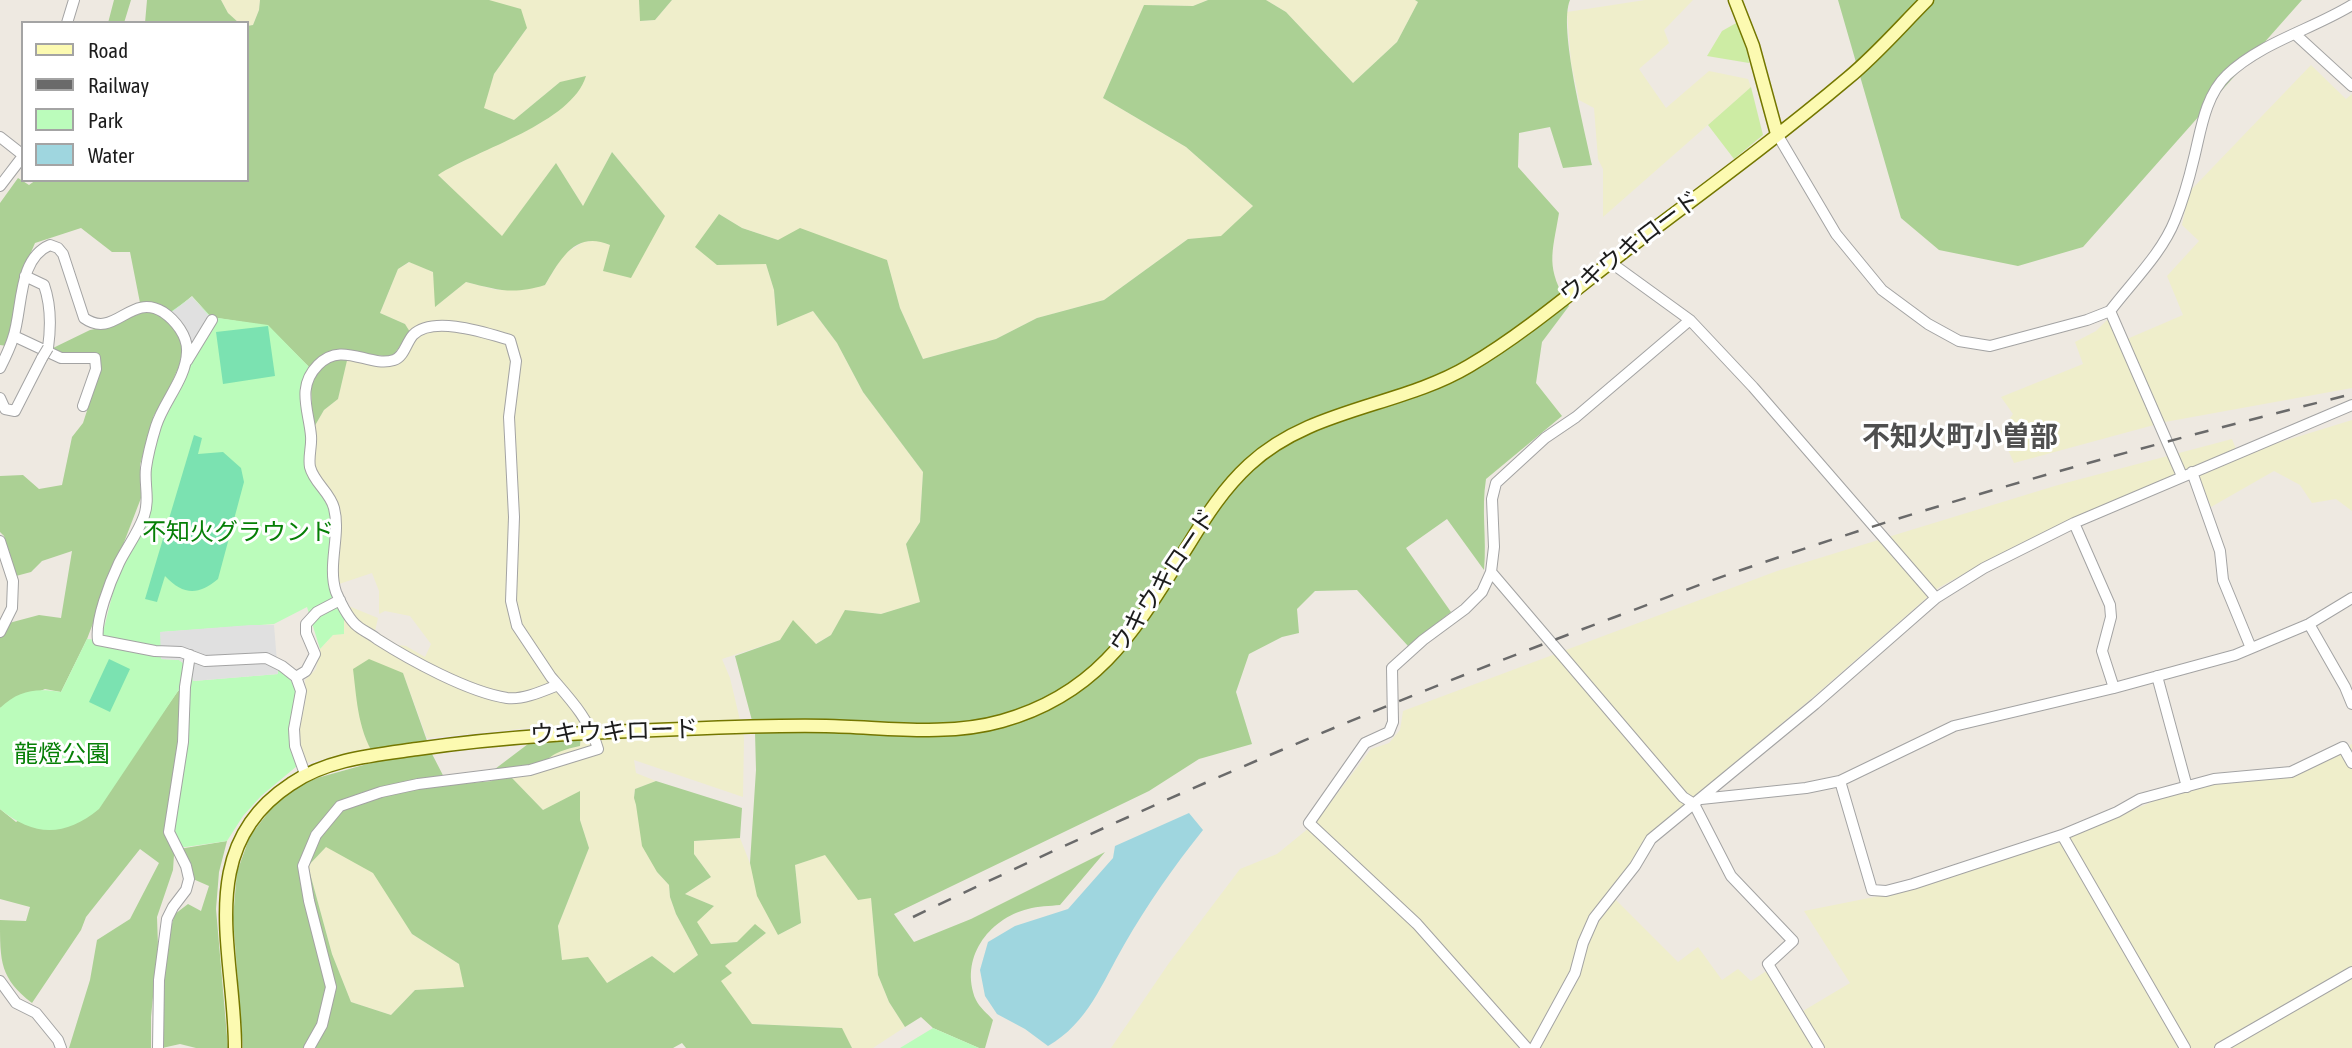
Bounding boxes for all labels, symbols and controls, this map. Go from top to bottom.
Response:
legend [21,21,248,182]
text: Road [88,38,128,62]
text: Railway [88,73,149,97]
text: Park [88,108,123,132]
text: Water [88,143,134,167]
street label: ウキウキロード [1554,185,1706,309]
district label: 不知火町小曽部 [1862,420,2058,454]
street label: ウキウキロード [1104,503,1222,659]
park label: 不知火グラウンド [142,518,334,546]
street label: ウキウキロード [530,715,698,749]
park label: 龍燈公園 [14,740,110,768]

